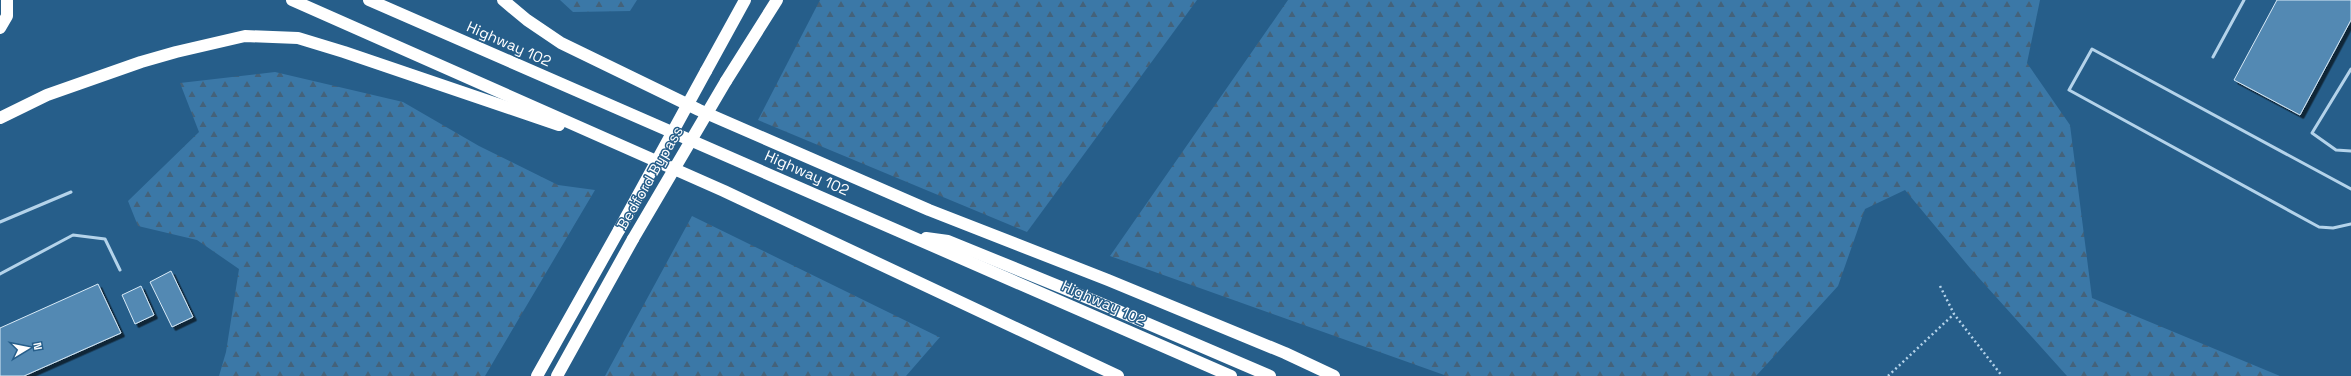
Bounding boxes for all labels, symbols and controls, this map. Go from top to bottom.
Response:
street label: Highway 102 [464,16,554,71]
street label: Bedford Bypass [612,123,687,233]
street label: Highway 102 [762,145,852,200]
street label: Highway 102 [1059,275,1149,330]
north arrow [8,328,48,368]
text: N [30,341,45,351]

